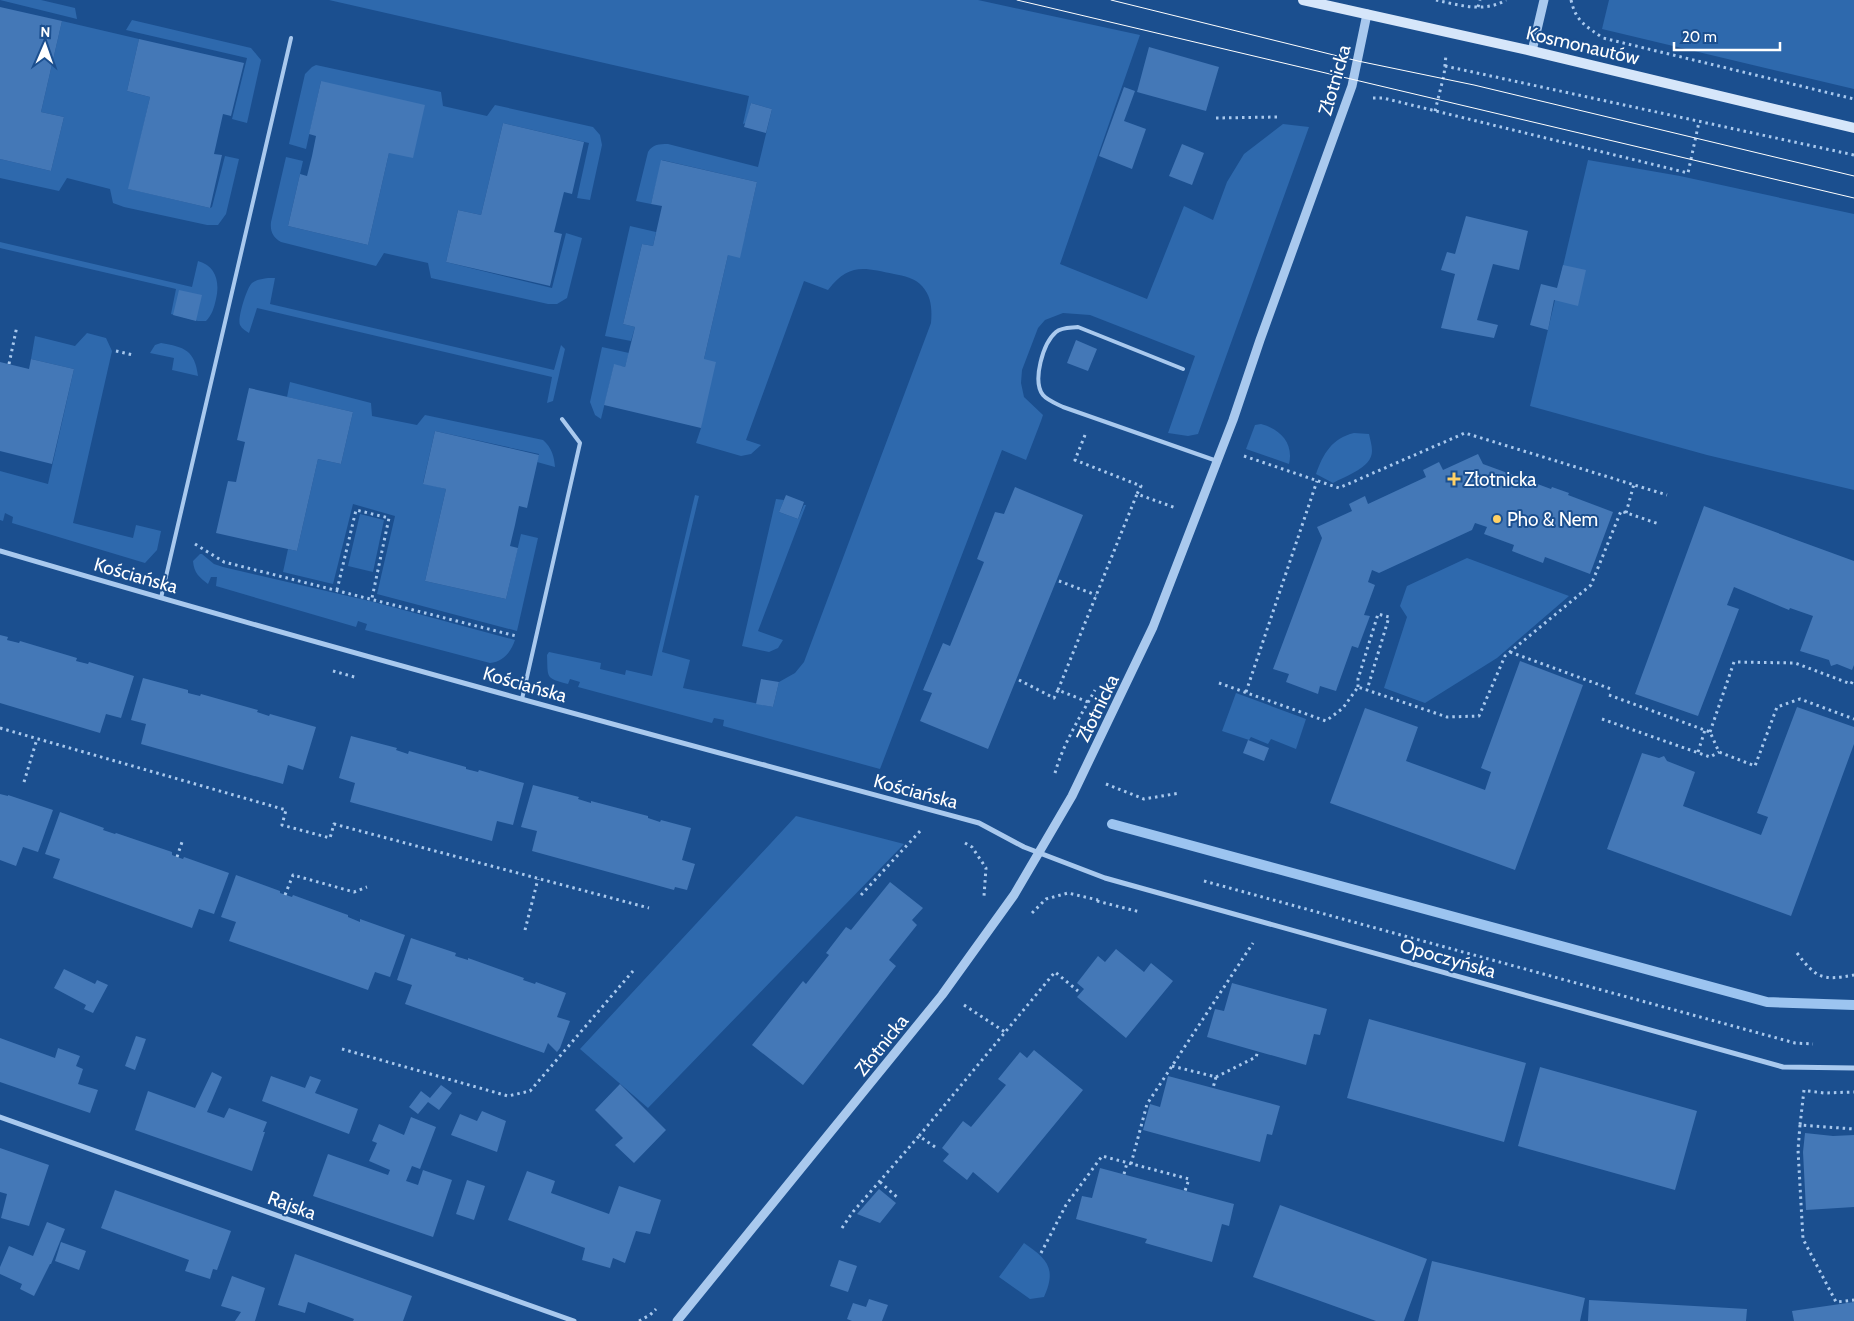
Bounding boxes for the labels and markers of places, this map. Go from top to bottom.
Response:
place label: Złotnicka [1464,468,1536,491]
marker: Złotnicka [1448,473,1460,485]
place label: Pho & Nem [1507,508,1598,531]
marker: Pho & Nem [1491,513,1503,525]

